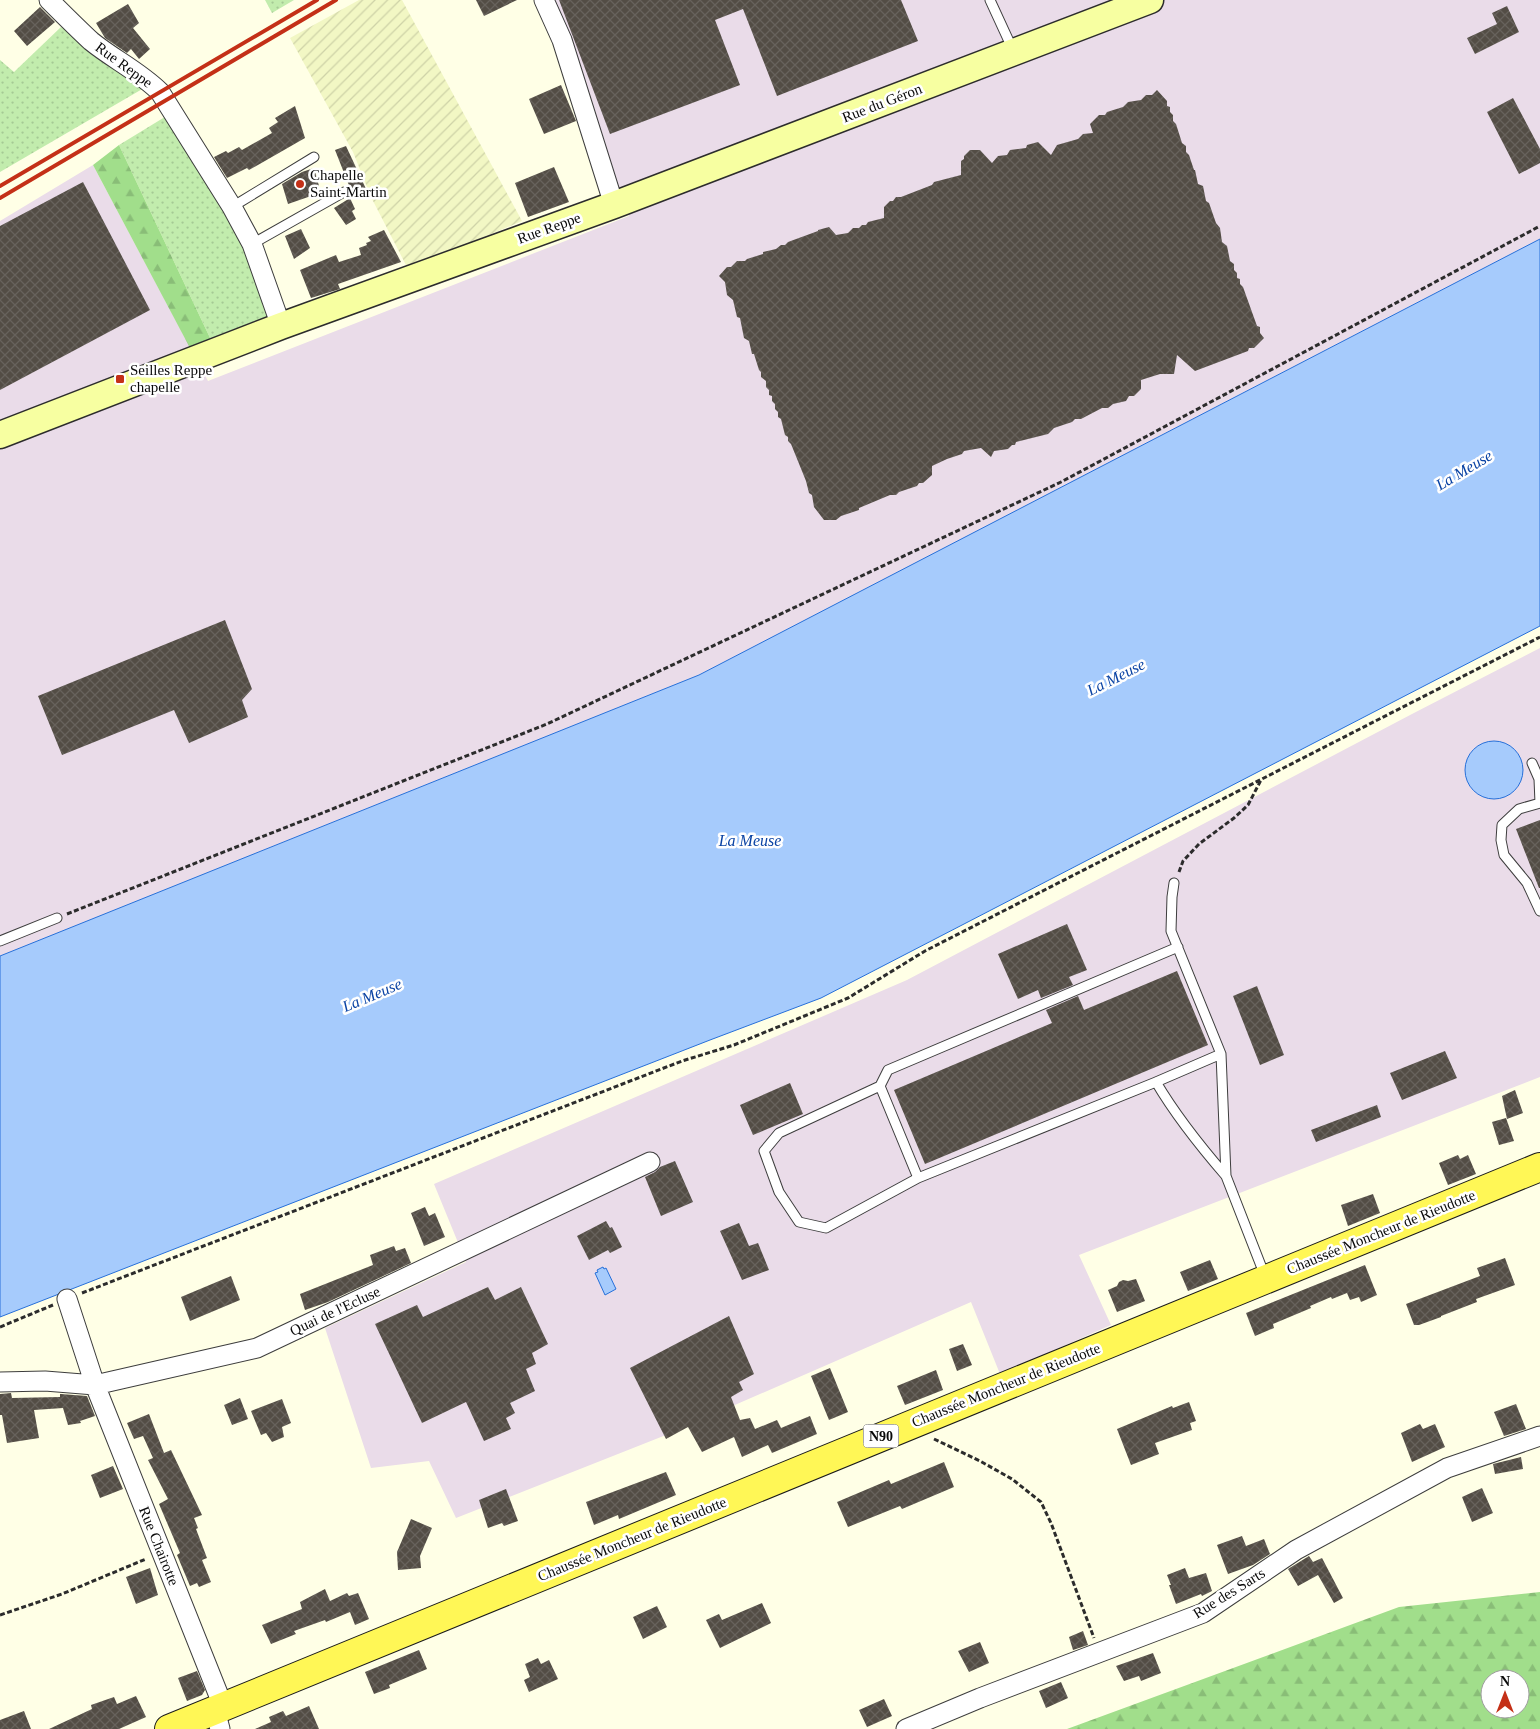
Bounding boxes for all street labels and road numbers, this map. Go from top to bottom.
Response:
street label: Rue Reppe [93,39,156,91]
street label: Rue du Géron [840,80,925,126]
street label: Rue Reppe [515,209,583,247]
street label: Chaussée Moncheur de Rieudotte [1284,1187,1478,1277]
street label: Quai de l'Ecluse [287,1283,383,1339]
street label: Chaussée Moncheur de Rieudotte [909,1340,1103,1430]
road number: N90 [864,1424,898,1448]
street label: Chaussée Moncheur de Rieudotte [535,1494,729,1584]
street label: Rue Chairotte [136,1504,182,1588]
street label: Rue des Sarts [1190,1564,1268,1621]

